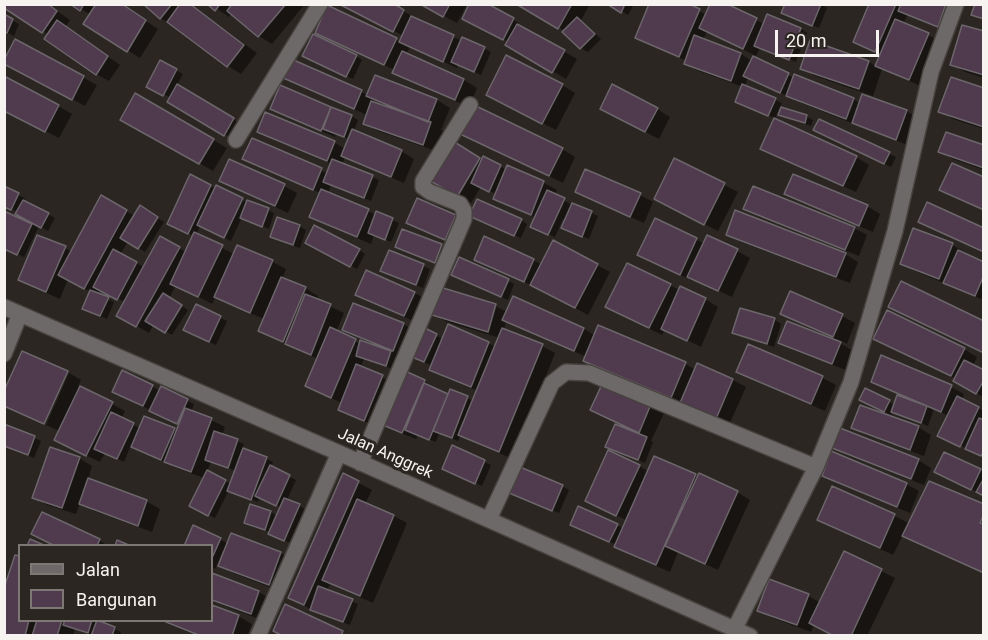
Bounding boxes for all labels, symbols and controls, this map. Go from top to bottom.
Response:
scale bar [778,18,882,56]
text: 20 m [786,30,826,51]
street label: Jalan Anggrek [334,424,436,484]
legend [18,544,213,622]
text: Jalan [76,559,120,580]
text: Bangunan [76,589,157,610]

